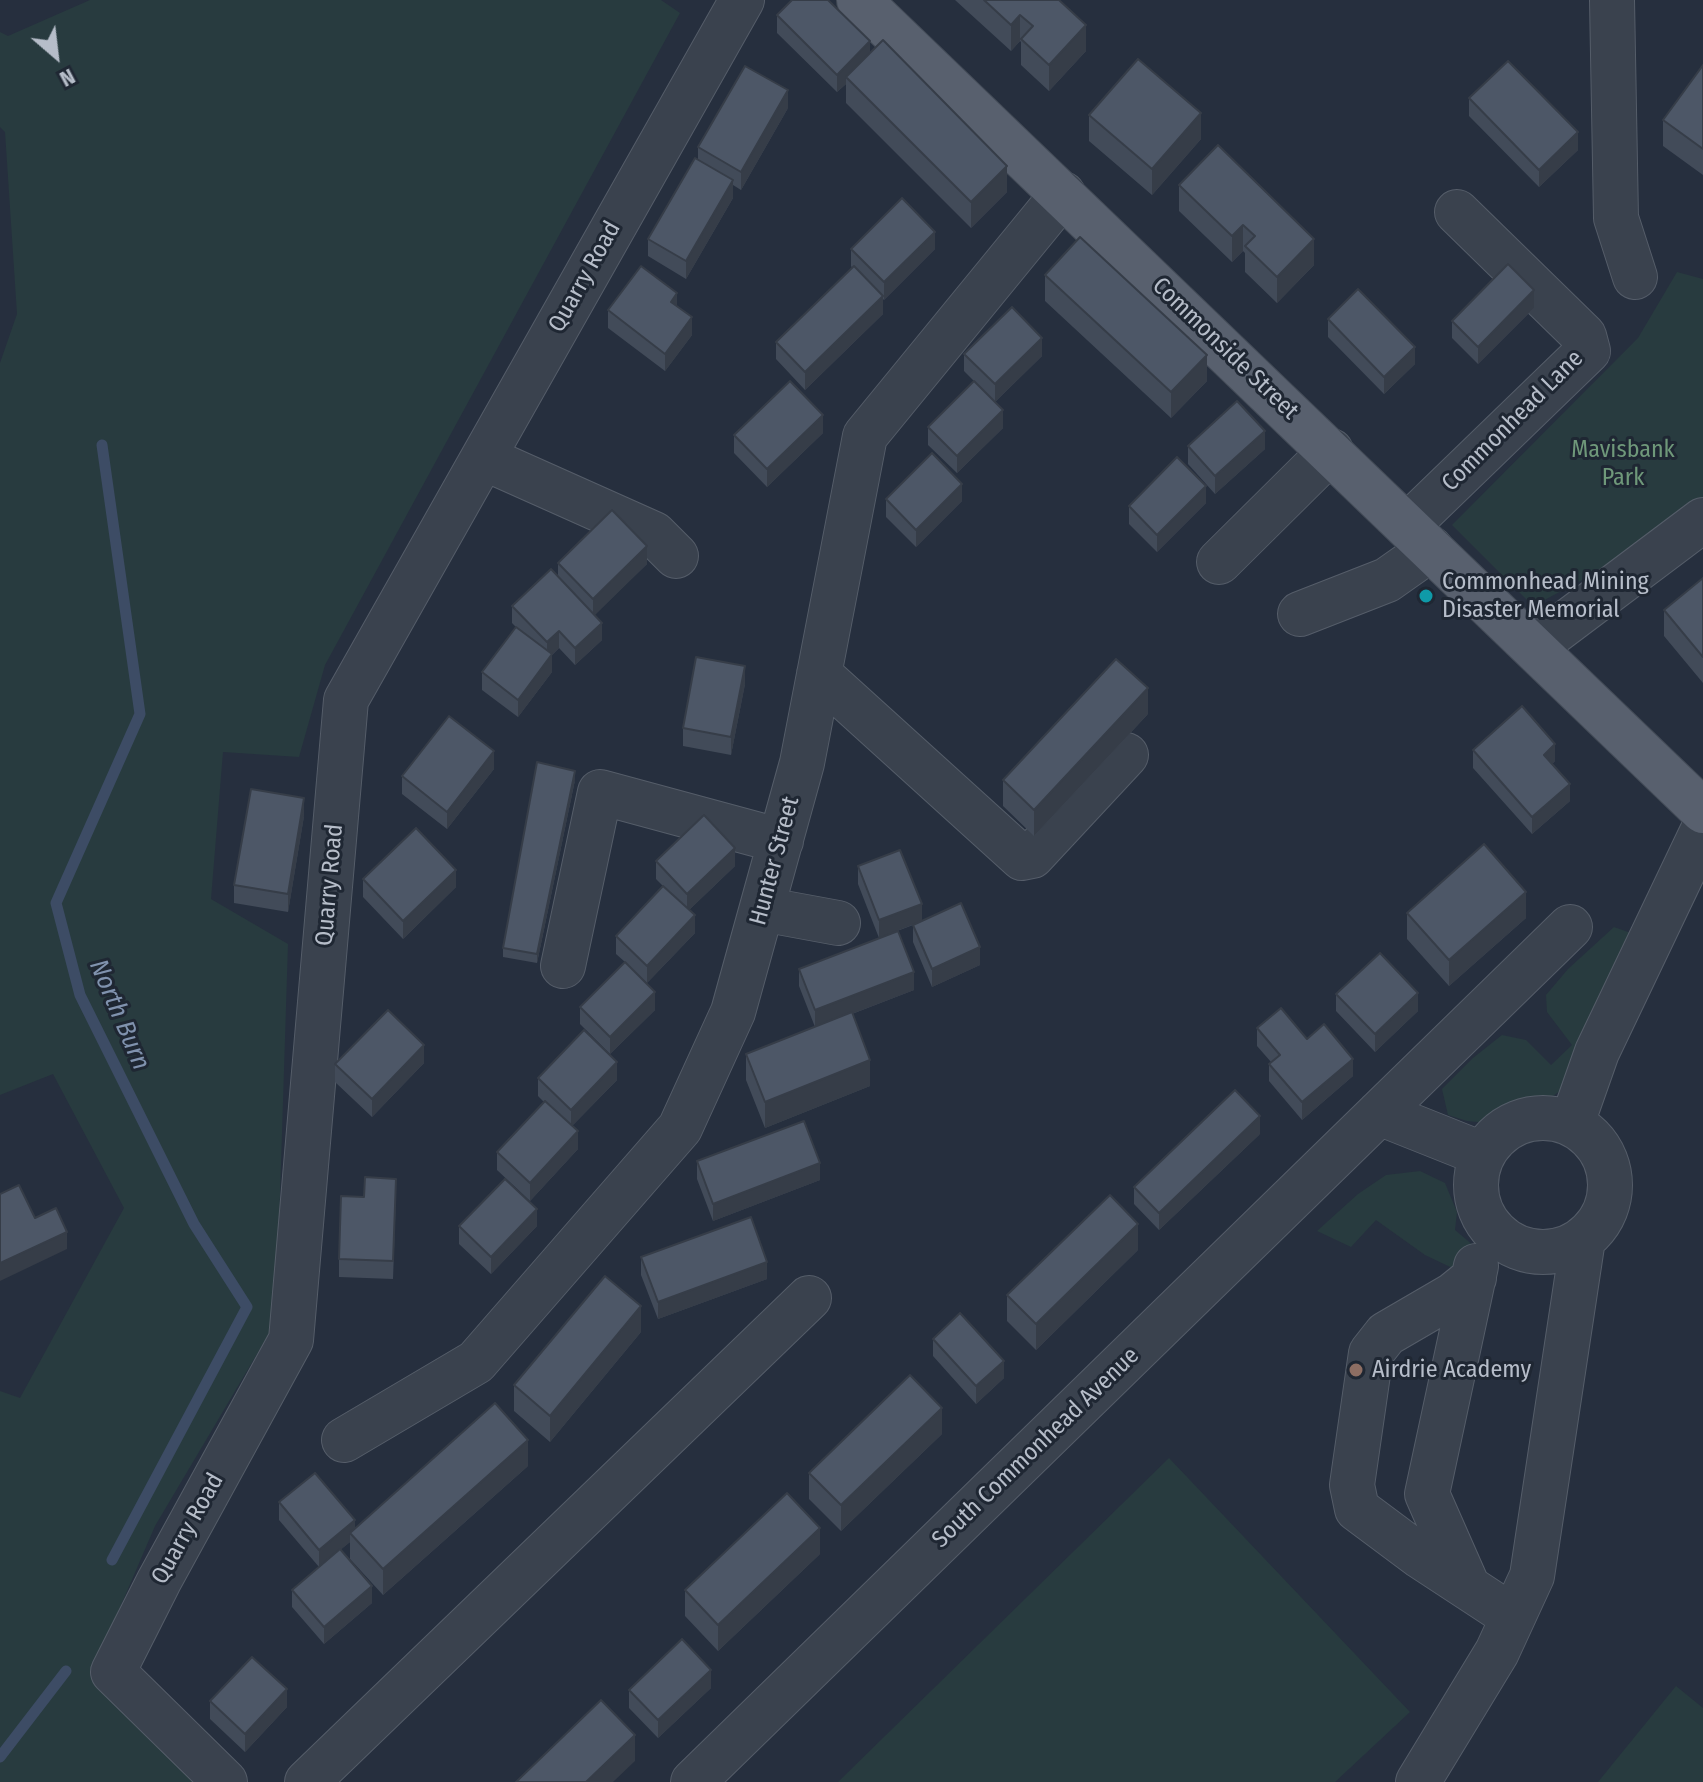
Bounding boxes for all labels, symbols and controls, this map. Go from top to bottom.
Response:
north arrow [16,16,96,96]
text: N [55,63,80,93]
street label: Quarry Road [543,217,627,337]
street label: Commonside Street [1146,272,1304,426]
street label: Commonhead Lane [1436,344,1590,498]
park label: Mavisbank Park [1571,436,1675,492]
place label: Commonhead Mining Disaster Memorial [1442,568,1649,624]
marker: Commonhead Mining Disaster Memorial [1417,587,1435,605]
street label: Hunter Street [744,793,806,929]
street label: Quarry Road [310,823,350,947]
water label: North Burn [82,955,156,1075]
street label: South Commonhead Avenue [927,1342,1145,1554]
place label: Airdrie Academy [1372,1356,1531,1384]
marker: Airdrie Academy [1347,1361,1365,1379]
street label: Quarry Road [146,1469,230,1589]

